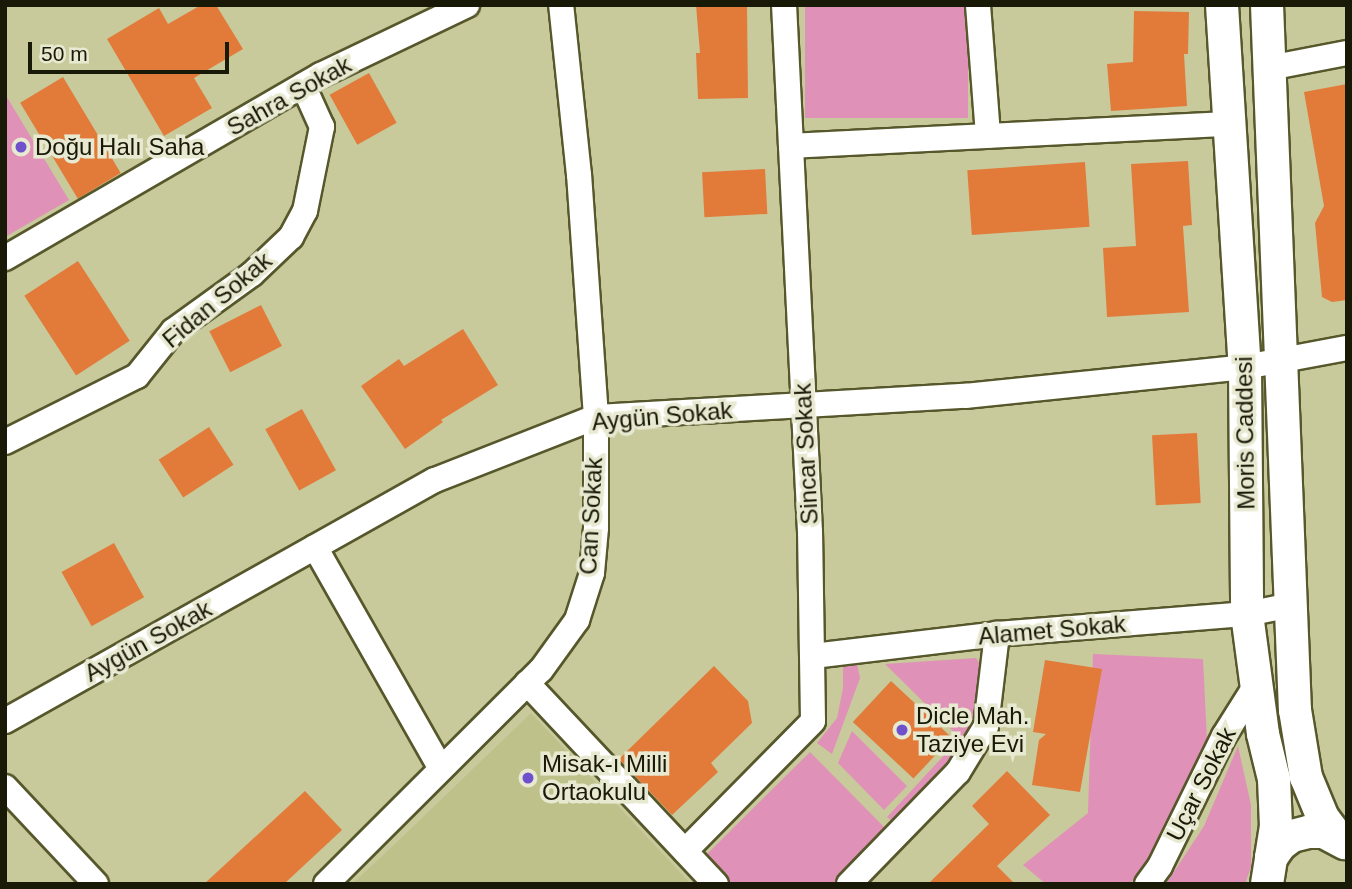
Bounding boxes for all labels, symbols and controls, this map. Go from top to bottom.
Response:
scale bar [32,28,233,72]
text: 50 m [41,42,88,65]
street label: Sahra Sokak [222,50,356,142]
place label: Doğu Halı Saha [35,133,204,161]
marker: Doğu Halı Saha [13,139,29,155]
street label: Fidan Sokak [157,246,277,354]
street label: Moris Caddesi [1229,356,1261,510]
street label: Sincar Sokak [788,383,824,525]
street label: Aygün Sokak [591,396,733,436]
street label: Can Sokak [574,457,608,575]
street label: Aygün Sokak [79,594,217,688]
street label: Alamet Sokak [977,609,1127,651]
place label: Dicle Mah. Taziye Evi [916,702,1029,758]
marker: Dicle Mah. Taziye Evi [894,722,910,738]
street label: Uçar Sokak [1160,722,1242,846]
place label: Misak-ı Milli Ortaokulu [542,750,667,806]
marker: Misak-ı Milli Ortaokulu [520,770,536,786]

